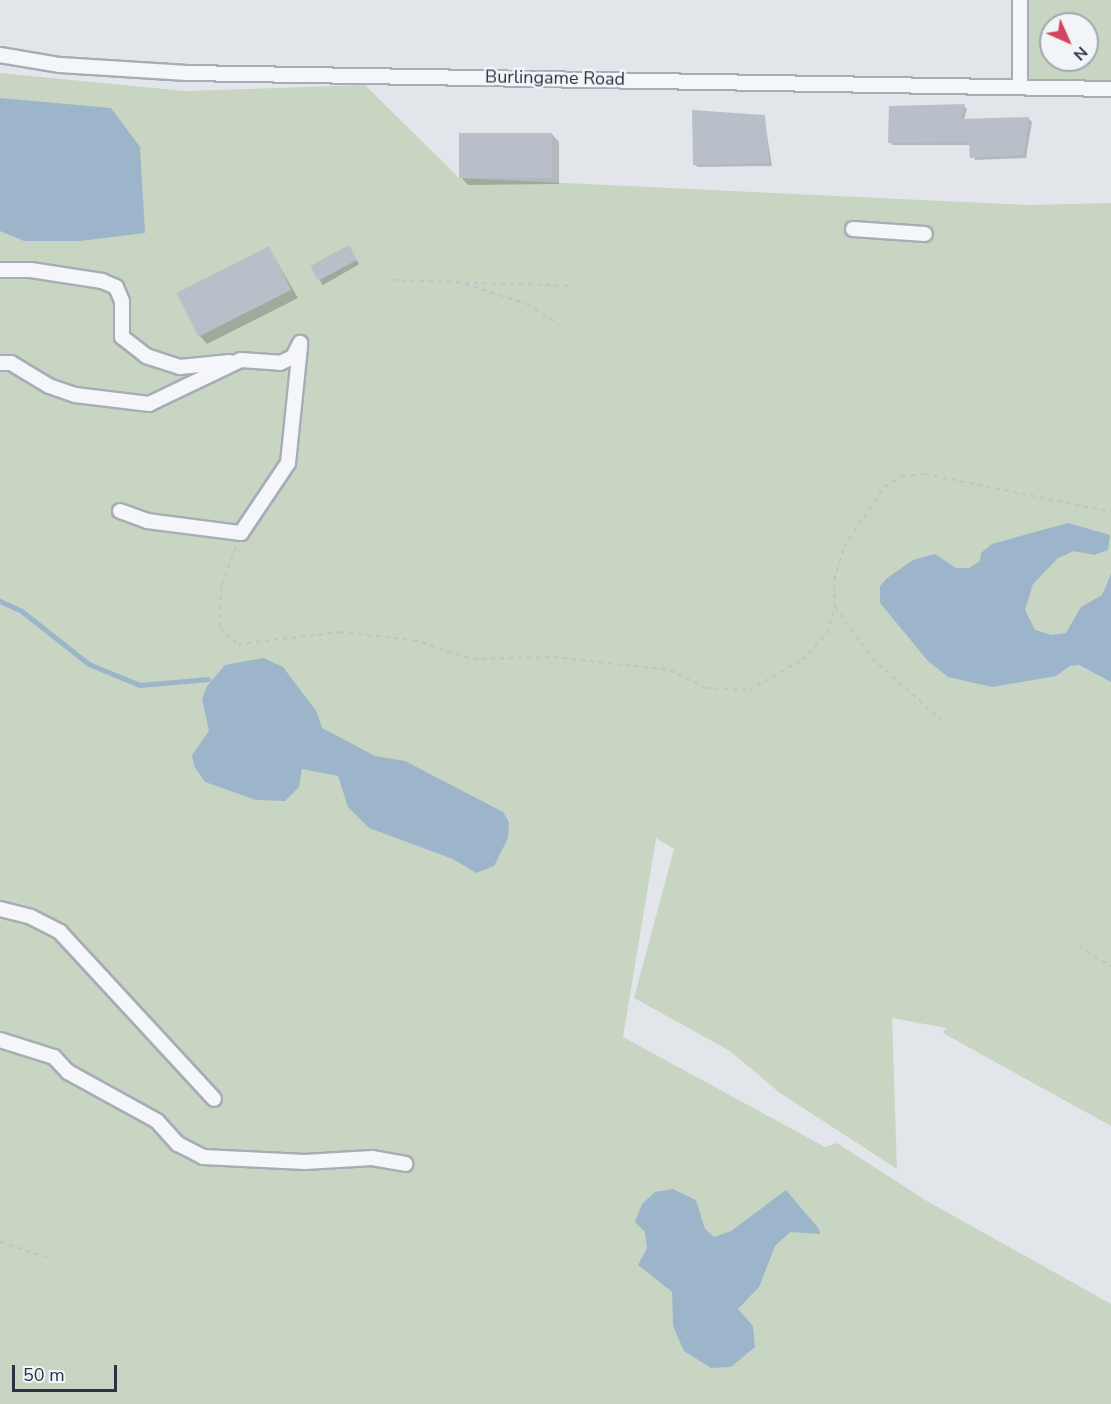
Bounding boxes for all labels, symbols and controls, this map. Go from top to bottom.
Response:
north arrow [1039,12,1099,72]
text: N [1068,41,1092,65]
street label: Burlingame Road [485,66,625,90]
scale bar [15,1353,120,1391]
text: 50 m [23,1363,65,1387]

